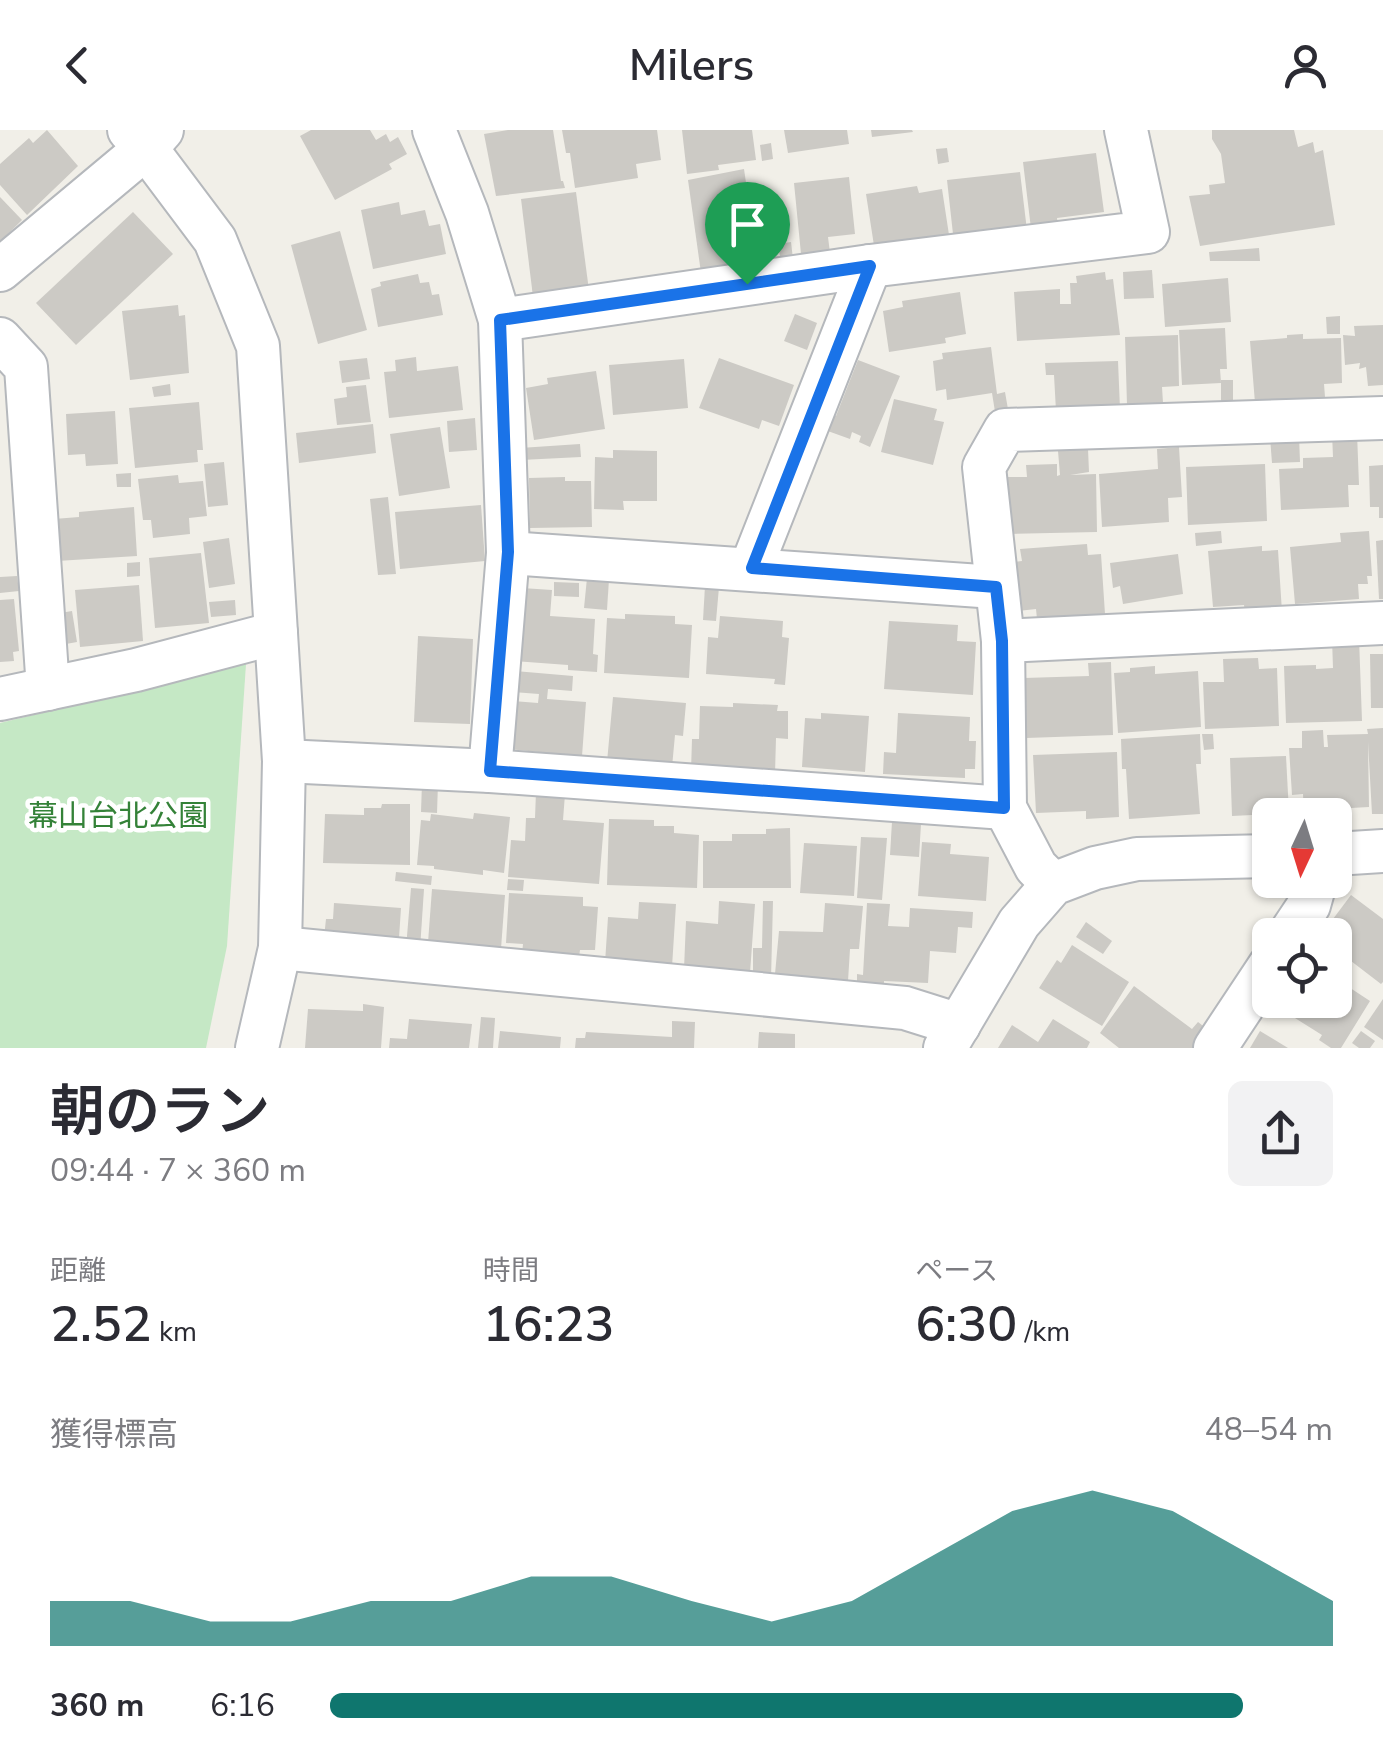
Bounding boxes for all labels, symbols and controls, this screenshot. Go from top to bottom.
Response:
text: Milers [629,35,754,96]
icon: back [50,38,105,93]
icon: person [1278,38,1333,93]
pin [705,182,790,285]
icon: arrive [720,197,775,252]
park label: 幕山台北公園 [28,796,208,837]
north arrow [1252,798,1352,898]
map controls [1252,798,1352,1018]
button: locate [1252,918,1352,1018]
text: 朝のラン [50,1074,270,1149]
button: share [1228,1081,1333,1186]
text: 09:44 · 7 × 360 m [50,1149,306,1192]
text: 距離 [50,1252,106,1290]
text: 時間 [483,1252,539,1290]
text: ペース [915,1252,998,1290]
text: 2.52 [50,1290,152,1359]
text: 16:23 [483,1290,615,1359]
text: 6:30 [915,1290,1017,1359]
text: km [152,1313,197,1351]
text: /km [1017,1313,1070,1351]
text: 48–54 m [1205,1408,1333,1451]
text: 獲得標高 [50,1413,178,1456]
text: 360 m [50,1684,144,1727]
text: 6:16 [210,1684,275,1727]

